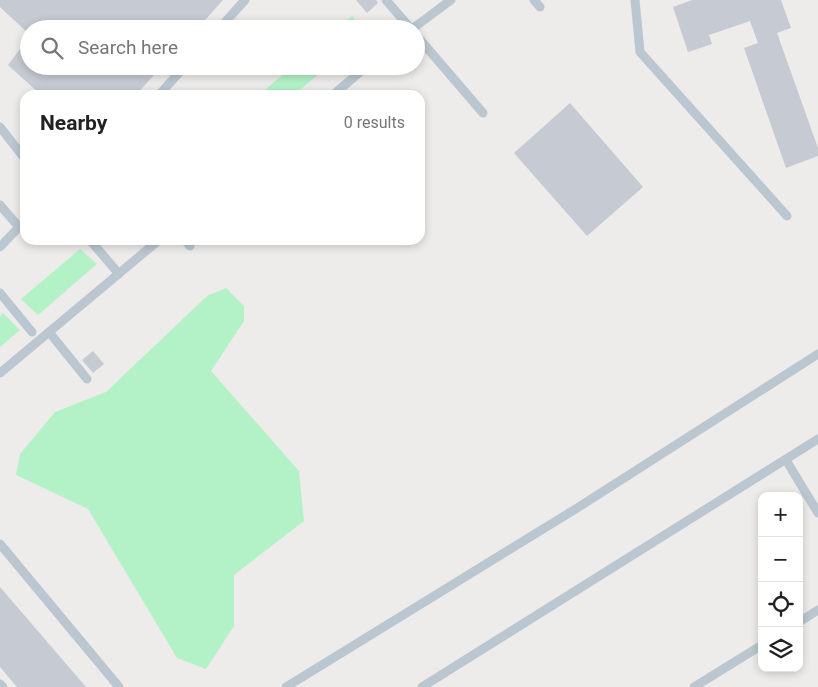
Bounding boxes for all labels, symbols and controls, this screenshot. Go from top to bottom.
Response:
search box [20,20,425,75]
icon: search [38,34,66,62]
text: Search here [78,36,178,59]
text: Nearby [40,111,107,135]
text: 0 results [344,113,405,132]
map controls [758,492,803,672]
button: + [758,492,803,537]
button: − [758,537,803,582]
button: locate [758,582,803,627]
button: layers [758,627,803,672]

